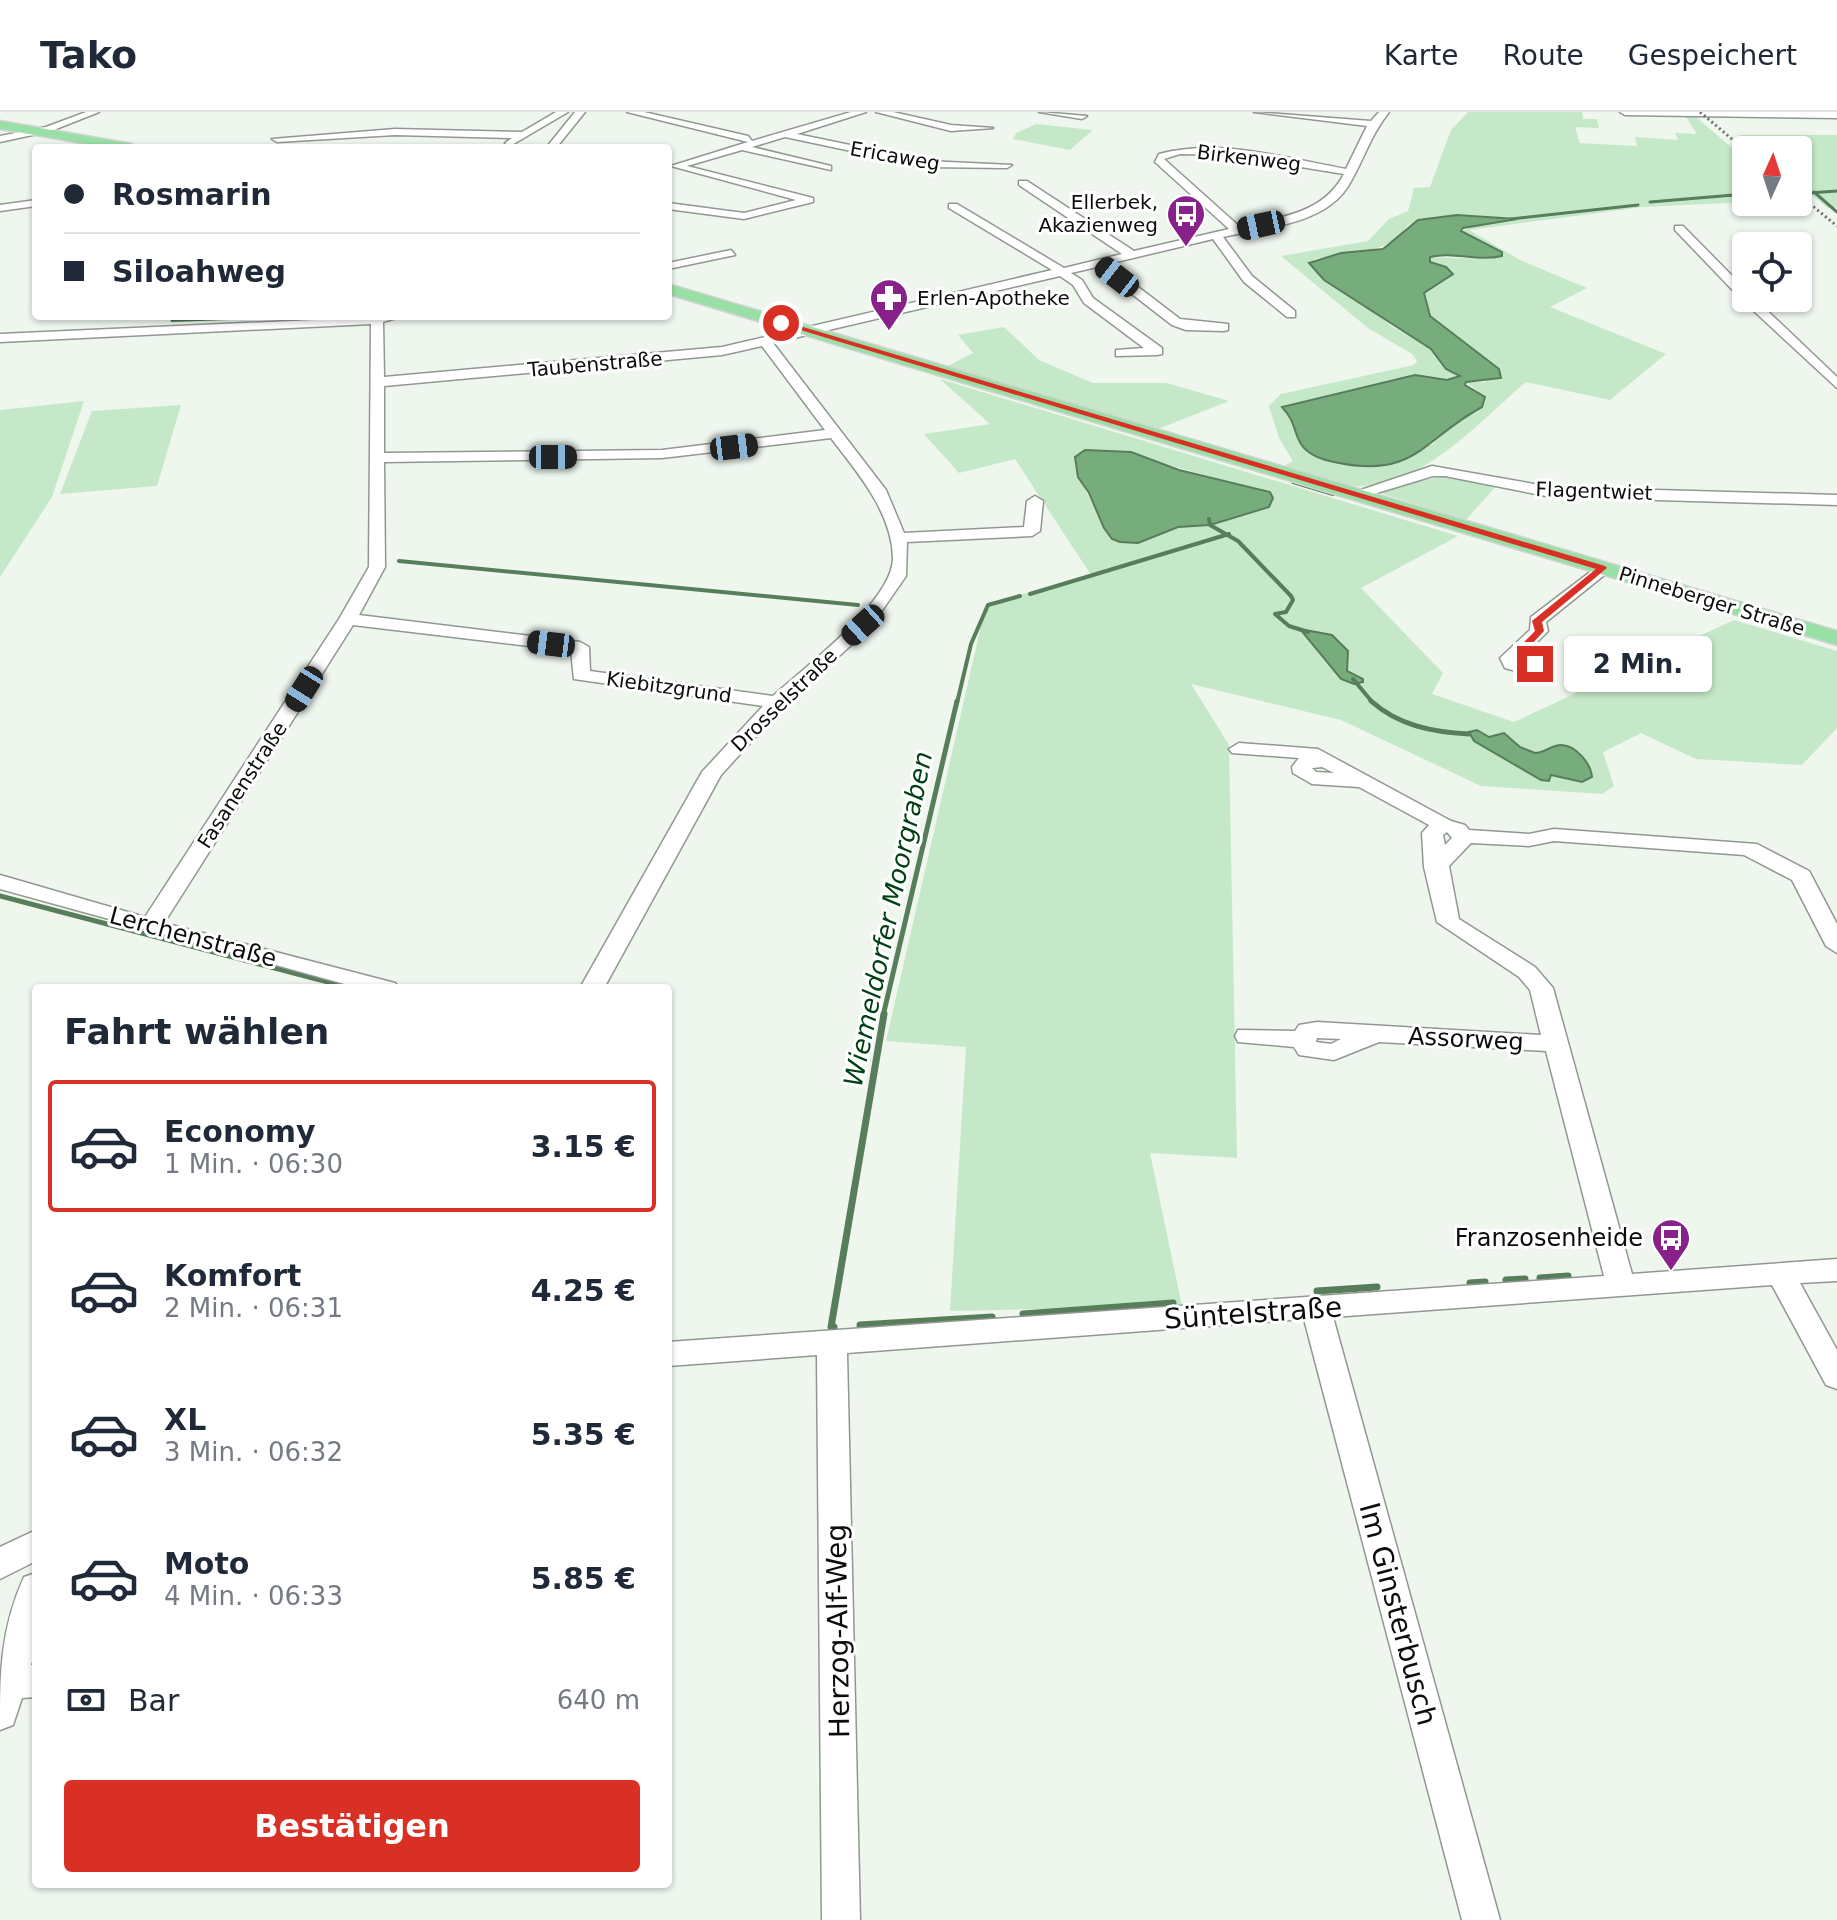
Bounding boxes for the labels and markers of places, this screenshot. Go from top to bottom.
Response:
place label: Ellerbek, Akazienweg [1038,190,1158,237]
bus stop icon: Ellerbek, Akazienweg [1165,193,1207,248]
pharmacy icon: Erlen-Apotheke [868,277,910,332]
place label: Erlen-Apotheke [917,286,1070,310]
bus stop icon: Franzosenheide [1650,1217,1692,1272]
place label: Franzosenheide [1455,1224,1643,1252]

